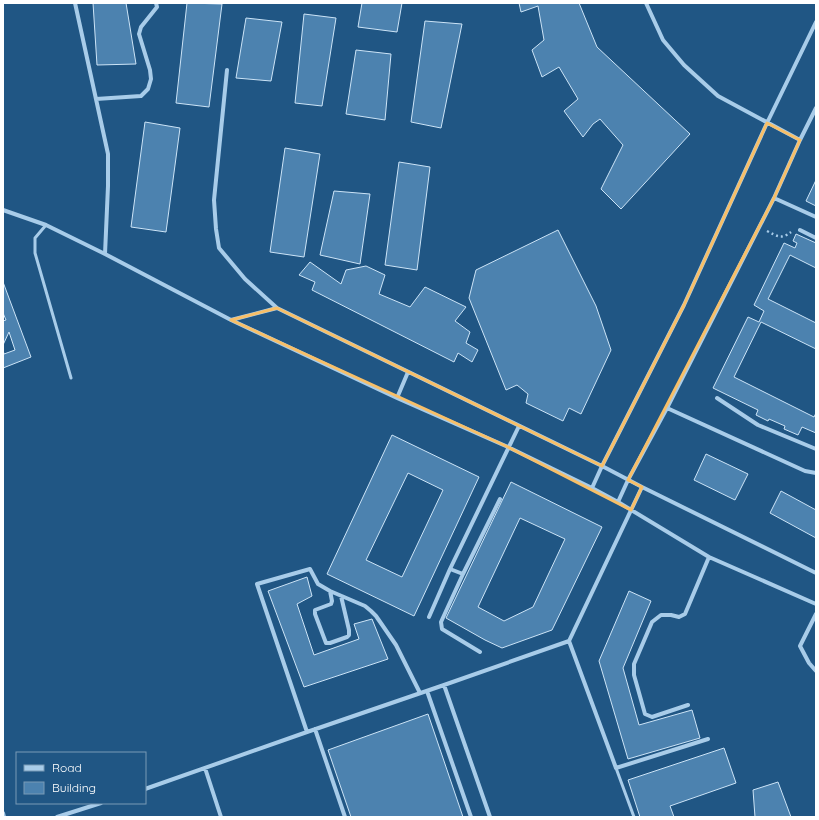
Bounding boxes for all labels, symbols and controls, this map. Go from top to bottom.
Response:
legend [16,752,146,804]
text: Road [52,760,82,775]
text: Building [52,780,96,795]

